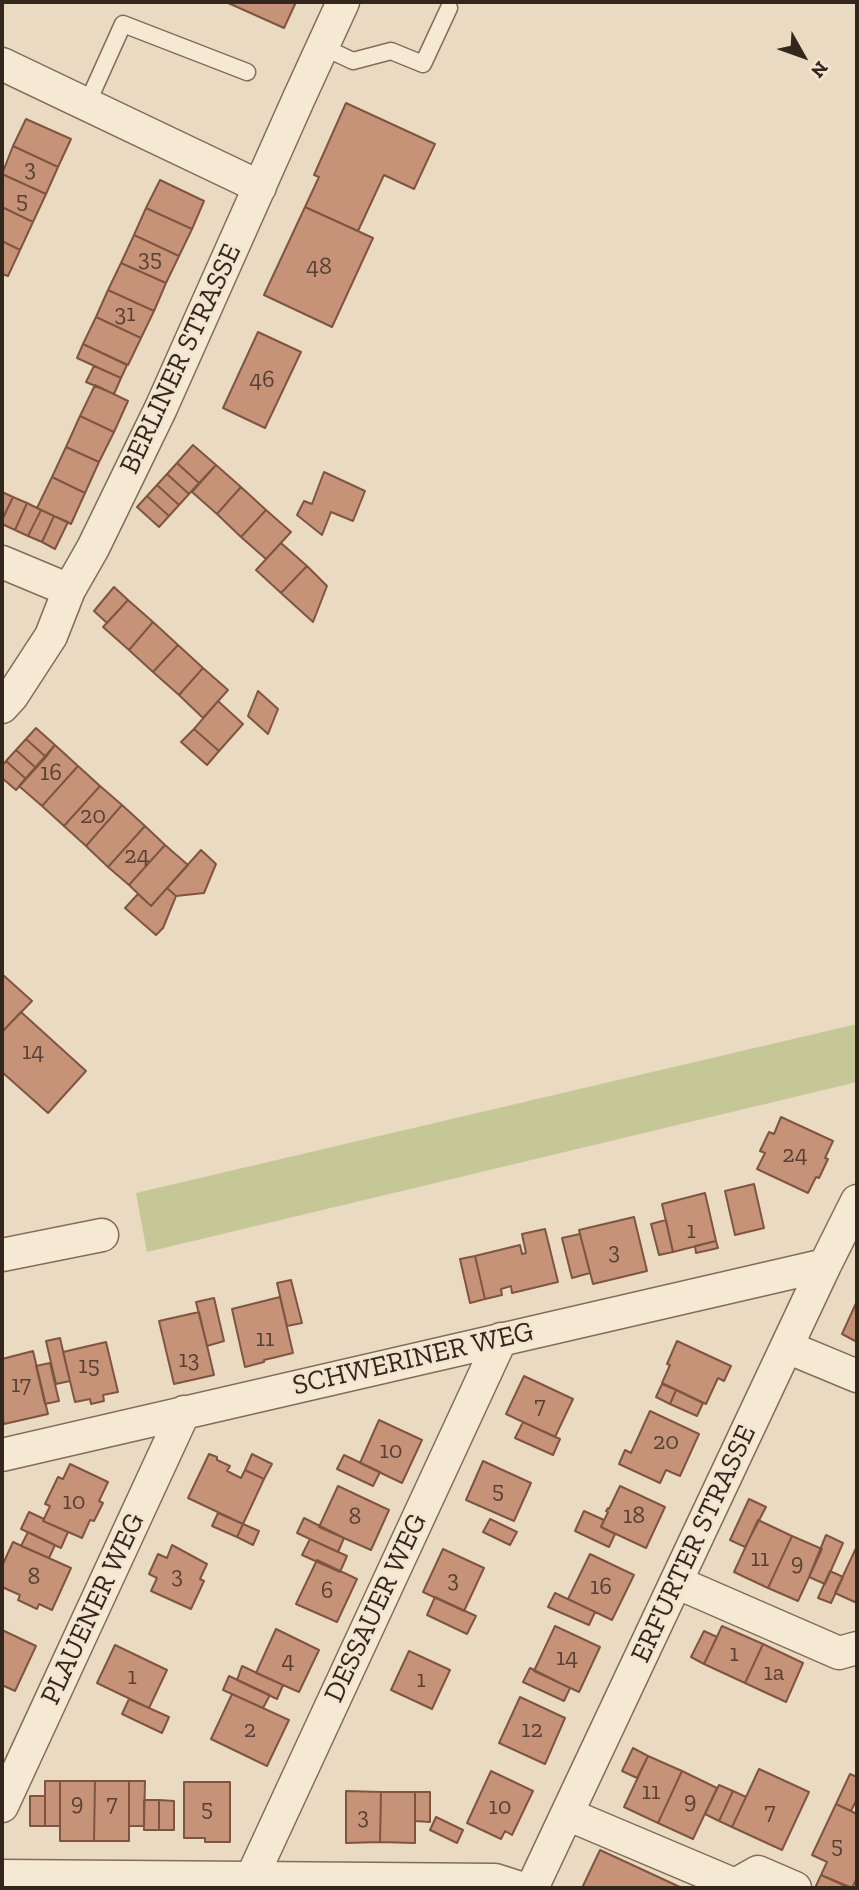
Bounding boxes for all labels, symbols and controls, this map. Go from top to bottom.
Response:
north arrow [768,21,838,91]
text: N [806,57,833,83]
house number: 3 [24,155,36,183]
house number: 5 [16,187,28,215]
street label: BERLINER STRASSE [113,239,249,479]
house number: 35 [138,245,162,273]
house number: 48 [306,253,332,281]
house number: 31 [115,300,135,328]
house number: 46 [249,366,275,394]
house number: 16 [40,759,62,787]
house number: 20 [80,802,106,830]
house number: 24 [124,842,150,870]
house number: 14 [22,1038,44,1066]
house number: 24 [782,1141,808,1169]
house number: 1 [686,1217,696,1245]
house number: 3 [608,1238,620,1266]
street label: SCHWERINER WEG [289,1315,537,1403]
house number: 11 [256,1325,274,1353]
house number: 13 [179,1346,199,1374]
house number: 15 [78,1352,100,1380]
house number: 17 [11,1371,31,1399]
house number: 7 [534,1392,546,1420]
street label: ERFURTER STRASSE [624,1420,764,1668]
house number: 20 [653,1428,679,1456]
house number: 10 [379,1437,403,1465]
house number: 5 [492,1477,504,1505]
house number: 10 [62,1488,86,1516]
house number: 18 [623,1502,645,1530]
house number: 8 [349,1503,361,1531]
street label: PLAUENER WEG [34,1508,152,1710]
street label: DESSAUER WEG [318,1508,434,1708]
house number: 11 [751,1545,769,1573]
house number: 9 [791,1549,803,1577]
house number: 3 [171,1562,183,1590]
house number: 8 [28,1563,40,1591]
house number: 3 [447,1566,459,1594]
house number: 16 [590,1573,612,1601]
house number: 6 [321,1577,333,1605]
house number: 1 [729,1640,739,1668]
house number: 14 [556,1644,578,1672]
house number: 4 [282,1647,294,1675]
house number: 1a [764,1659,784,1687]
house number: 1 [127,1663,137,1691]
house number: 1 [416,1666,426,1694]
house number: 2 [244,1716,256,1744]
house number: 12 [521,1716,543,1744]
house number: 11 [642,1778,660,1806]
house number: 9 [684,1787,696,1815]
house number: 9 [71,1789,83,1817]
house number: 7 [106,1790,118,1818]
house number: 10 [488,1793,512,1821]
house number: 5 [201,1795,213,1823]
house number: 7 [764,1798,776,1826]
house number: 3 [357,1803,369,1831]
house number: 5 [831,1832,843,1860]

